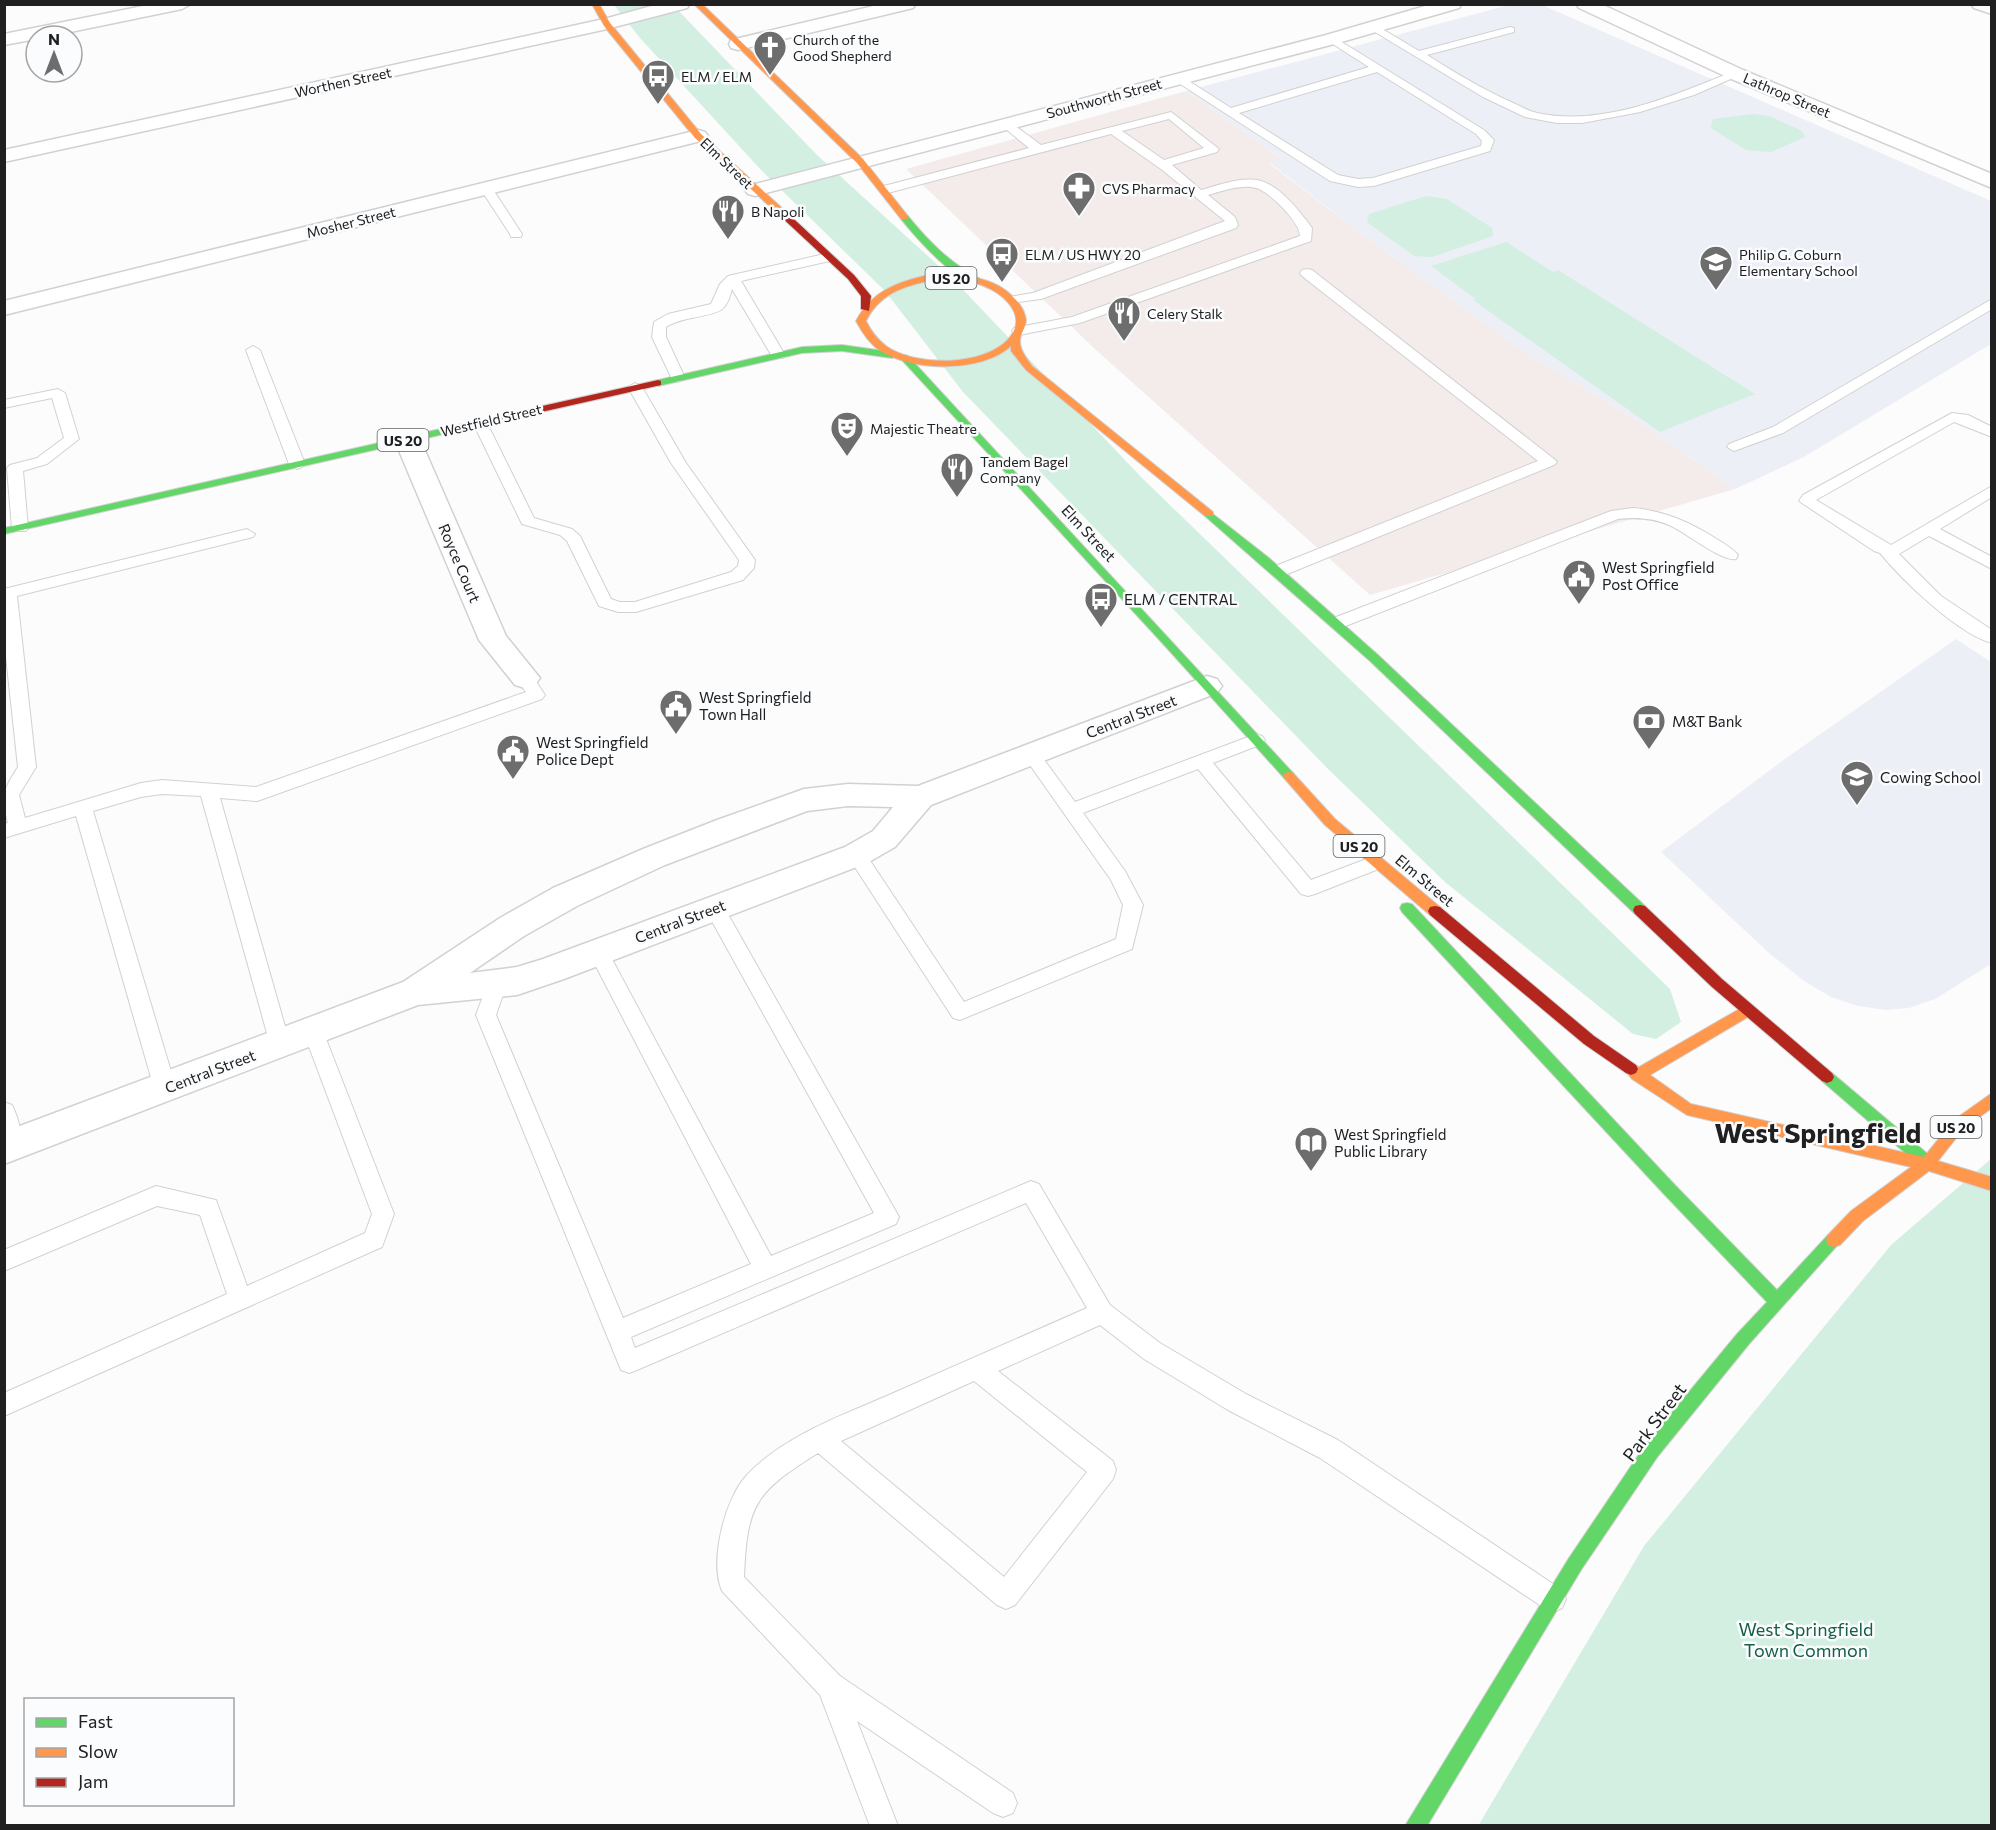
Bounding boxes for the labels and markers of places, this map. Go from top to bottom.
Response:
church icon: Church of the Good Shepherd [752,29,788,76]
place label: Church of the Good Shepherd [793,31,892,64]
bus stop icon: ELM / ELM [640,58,676,105]
place label: ELM / ELM [681,68,752,85]
pharmacy icon: CVS Pharmacy [1061,170,1097,217]
place label: CVS Pharmacy [1102,180,1195,197]
restaurant icon: B Napoli [710,193,746,240]
place label: B Napoli [751,203,804,220]
bus stop icon: ELM / US HWY 20 [984,236,1020,283]
school or university icon: Philip G. Coburn Elementary School [1698,244,1734,291]
place label: ELM / US HWY 20 [1025,246,1141,263]
place label: Philip G. Coburn Elementary School [1739,246,1858,279]
restaurant icon: Celery Stalk [1106,295,1142,342]
place label: Celery Stalk [1147,305,1223,322]
theatre icon: Majestic Theatre [829,410,865,457]
place label: Majestic Theatre [870,420,977,437]
restaurant icon: Tandem Bagel Company [939,451,975,498]
place label: Tandem Bagel Company [980,453,1068,486]
public building icon: West Springfield Post Office [1561,558,1597,605]
place label: West Springfield Post Office [1602,558,1714,593]
bus stop icon: ELM / CENTRAL [1083,581,1119,628]
place label: ELM / CENTRAL [1124,590,1238,608]
public building icon: West Springfield Town Hall [658,688,694,735]
place label: West Springfield Town Hall [699,688,811,723]
bank icon: M&T Bank [1631,703,1667,750]
place label: M&T Bank [1672,712,1742,730]
public building icon: West Springfield Police Dept [495,733,531,780]
place label: West Springfield Police Dept [536,733,648,768]
school or university icon: Cowing School [1839,759,1875,806]
place label: Cowing School [1880,768,1981,786]
library icon: West Springfield Public Library [1293,1125,1329,1172]
place label: West Springfield Public Library [1334,1125,1446,1160]

